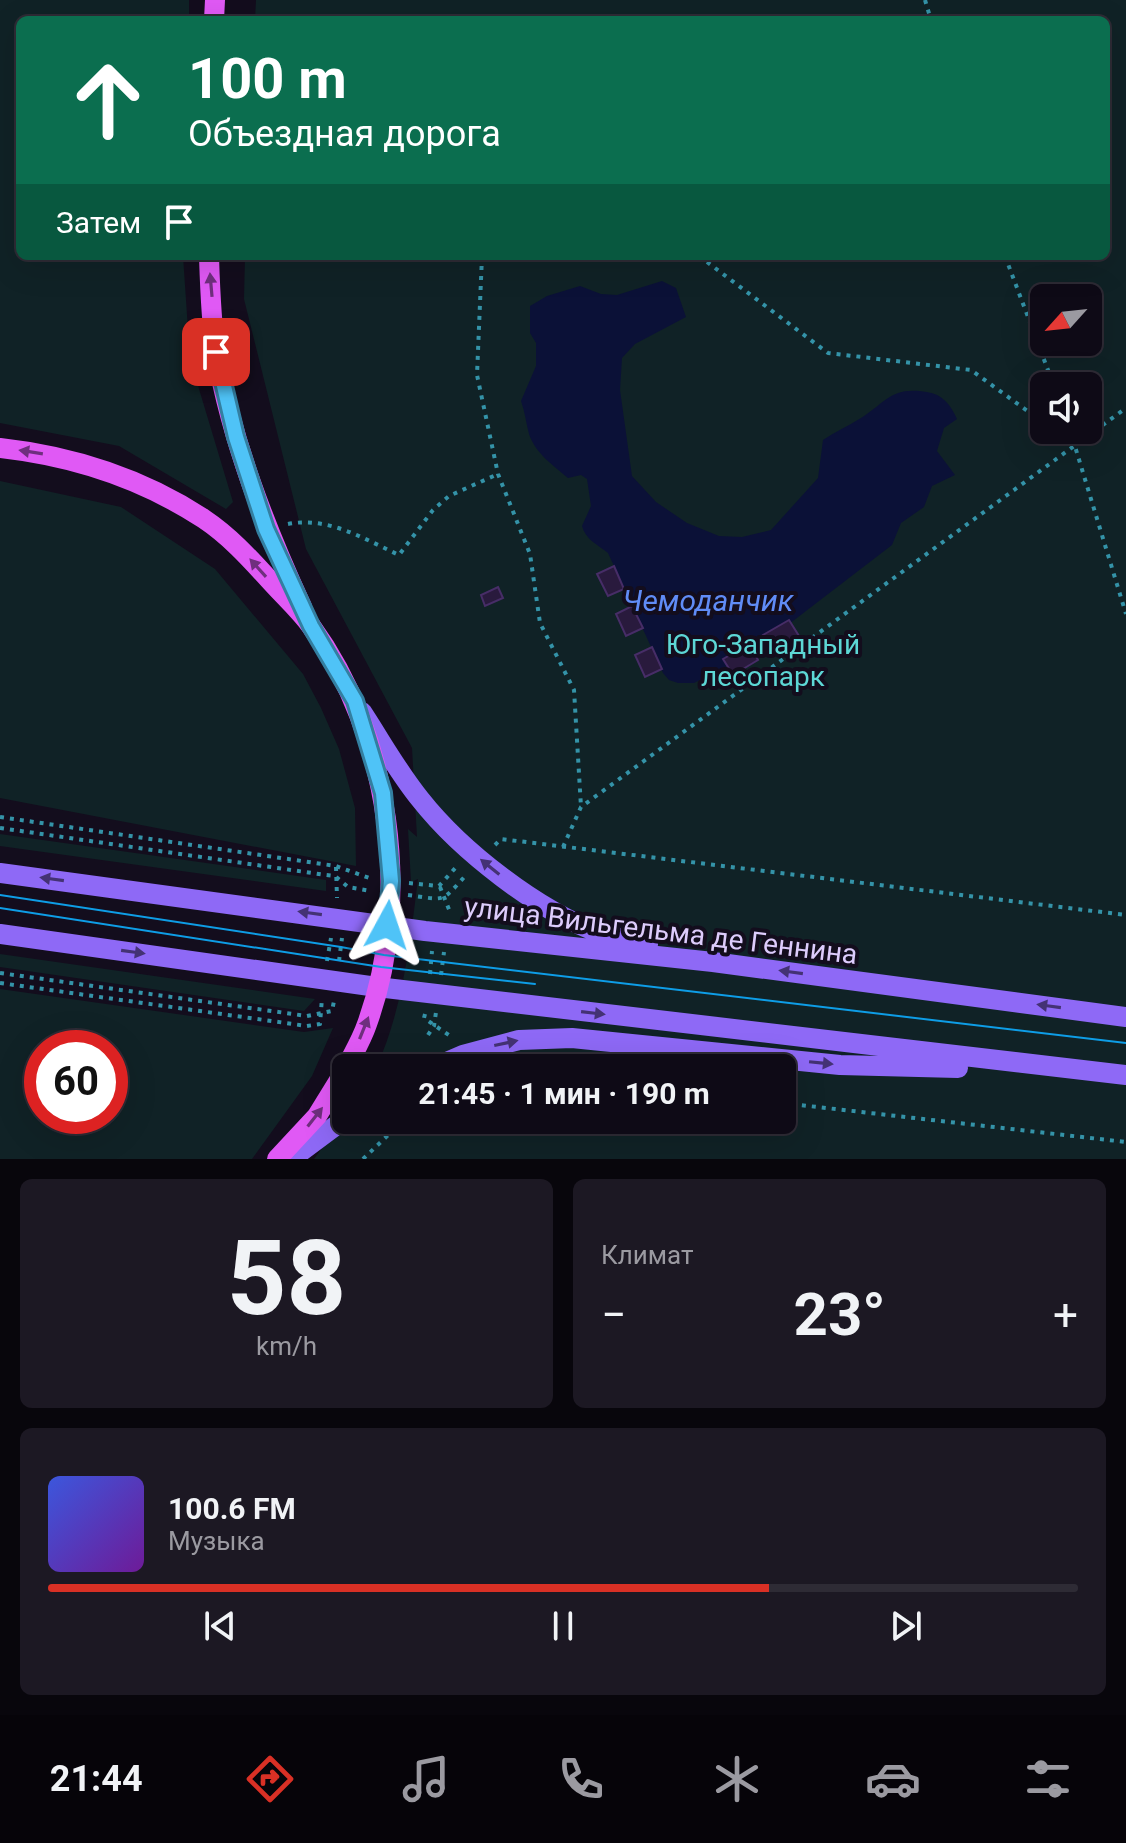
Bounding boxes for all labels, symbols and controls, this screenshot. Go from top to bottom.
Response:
text: 100 m [188,46,347,112]
icon: ahead [56,48,160,152]
text: Объездная дорога [188,113,501,155]
icon: arrive [157,200,201,244]
text: Затем [56,205,141,240]
one-way arrow [204,272,217,297]
north arrow [1030,284,1102,356]
map controls [1030,284,1102,444]
pin [182,318,250,386]
icon: arrive [194,330,238,374]
button: sound [1030,372,1102,444]
one-way arrow [18,446,43,458]
one-way arrow [250,558,268,577]
water label: Чемоданчик [622,583,795,618]
park label: Юго-Западный лесопарк [666,628,860,693]
one-way arrow [480,859,500,876]
one-way arrow [40,873,65,886]
position arrow [345,883,429,967]
street label: улица Вильгельма де Геннина [462,890,859,971]
one-way arrow [297,907,322,920]
one-way arrow [121,946,146,959]
one-way arrow [778,965,803,978]
one-way arrow [1036,1000,1061,1013]
one-way arrow [581,1007,606,1020]
one-way arrow [358,1016,371,1040]
speed limit sign: 60 [24,1030,128,1134]
one-way arrow [494,1036,519,1049]
one-way arrow [809,1057,834,1070]
text: 21:45 · 1 мин · 190 m [418,1076,710,1111]
one-way arrow [306,1107,323,1127]
text: 58 [227,1218,346,1339]
text: Климат [601,1240,693,1270]
text: 23° [793,1279,886,1350]
text: − [601,1289,626,1341]
text: + [1053,1289,1078,1341]
text: km/h [256,1331,317,1361]
text: 100.6 FM [168,1491,296,1526]
text: Музыка [168,1526,265,1556]
icon: previous [198,1604,242,1648]
icon: pause [541,1604,585,1648]
icon: next [884,1604,928,1648]
icon: directions [242,1751,298,1807]
icon: music [398,1751,454,1807]
icon: phone [553,1751,609,1807]
icon: climate [709,1751,765,1807]
icon: car [865,1751,921,1807]
icon: filters [1020,1751,1076,1807]
text: 21:44 [50,1758,143,1800]

